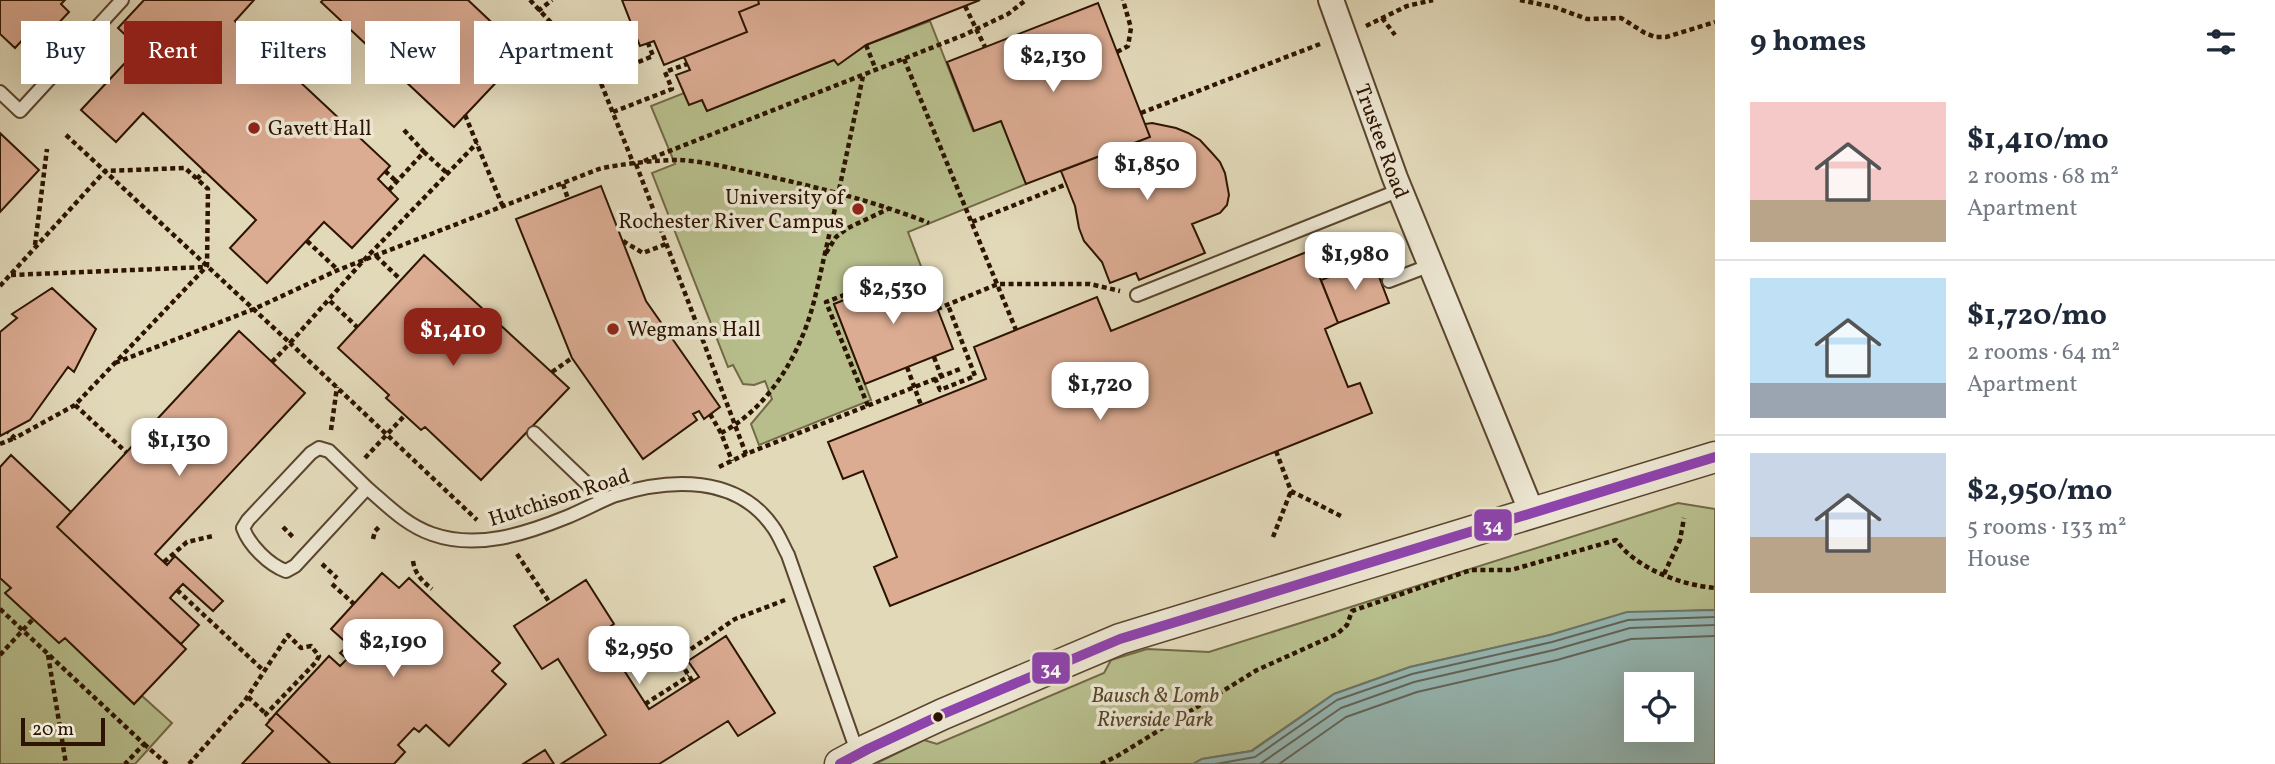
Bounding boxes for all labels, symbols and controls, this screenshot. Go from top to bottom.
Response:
chip: Buy [21,21,110,84]
chip: Rent [124,21,222,84]
chip: Filters [236,21,351,84]
chip: New [365,21,460,84]
chip: Apartment [474,21,638,84]
text: 9 homes [1750,21,1866,63]
icon: filters [2202,23,2240,61]
pin: $2,130 [996,34,1110,94]
text: $2,130 [1020,41,1086,73]
street label: Trustee Road [1346,80,1415,203]
place label: Gavett Hall [268,115,372,144]
text: $1,410/mo [1967,119,2109,161]
marker: Gavett Hall [246,120,262,136]
icon: home [1806,130,1890,214]
pin: $1,850 [1090,142,1204,202]
text: $1,850 [1114,149,1180,181]
text: 2 rooms · 68 m² [1967,161,2119,193]
place label: University of Rochester River Campus [618,184,846,237]
text: Apartment [1967,193,2078,225]
marker: University of Rochester River Campus [850,201,866,217]
pin: $1,980 [1298,232,1412,292]
text: $1,980 [1321,239,1389,271]
pin: $2,530 [836,266,950,326]
text: $2,530 [859,273,927,305]
text: $1,720/mo [1967,295,2107,337]
icon: home [1806,306,1890,390]
pin: $1,410 [396,308,510,368]
text: $1,410 [420,315,486,347]
place label: Wegmans Hall [627,316,761,345]
marker: Wegmans Hall [605,321,621,337]
text: 2 rooms · 64 m² [1967,337,2120,369]
pin: $1,720 [1043,362,1157,422]
text: $1,720 [1068,369,1132,401]
text: Apartment [1967,369,2078,401]
pin: $1,130 [122,419,236,478]
text: $1,130 [147,425,211,457]
street label: Hutchison Road [485,462,634,535]
text: $2,950/mo [1967,470,2112,512]
icon: home [1806,481,1890,565]
line badge: 34 [1473,508,1513,542]
text: 5 rooms · 133 m² [1967,512,2127,544]
text: 34 [1482,514,1504,540]
text: House [1967,544,2030,576]
pin: $2,190 [336,620,450,679]
text: $2,190 [359,626,427,658]
pin: $2,950 [582,626,696,686]
text: $2,950 [604,633,674,665]
line badge: 34 [1031,651,1071,685]
text: 34 [1040,657,1062,683]
map controls [1624,672,1694,742]
button: locate [1624,672,1694,742]
park label: Bausch & Lomb Riverside Park [1091,682,1219,735]
unlabelled marker [931,710,945,724]
scale bar [21,715,105,747]
text: 20 m [32,717,74,743]

